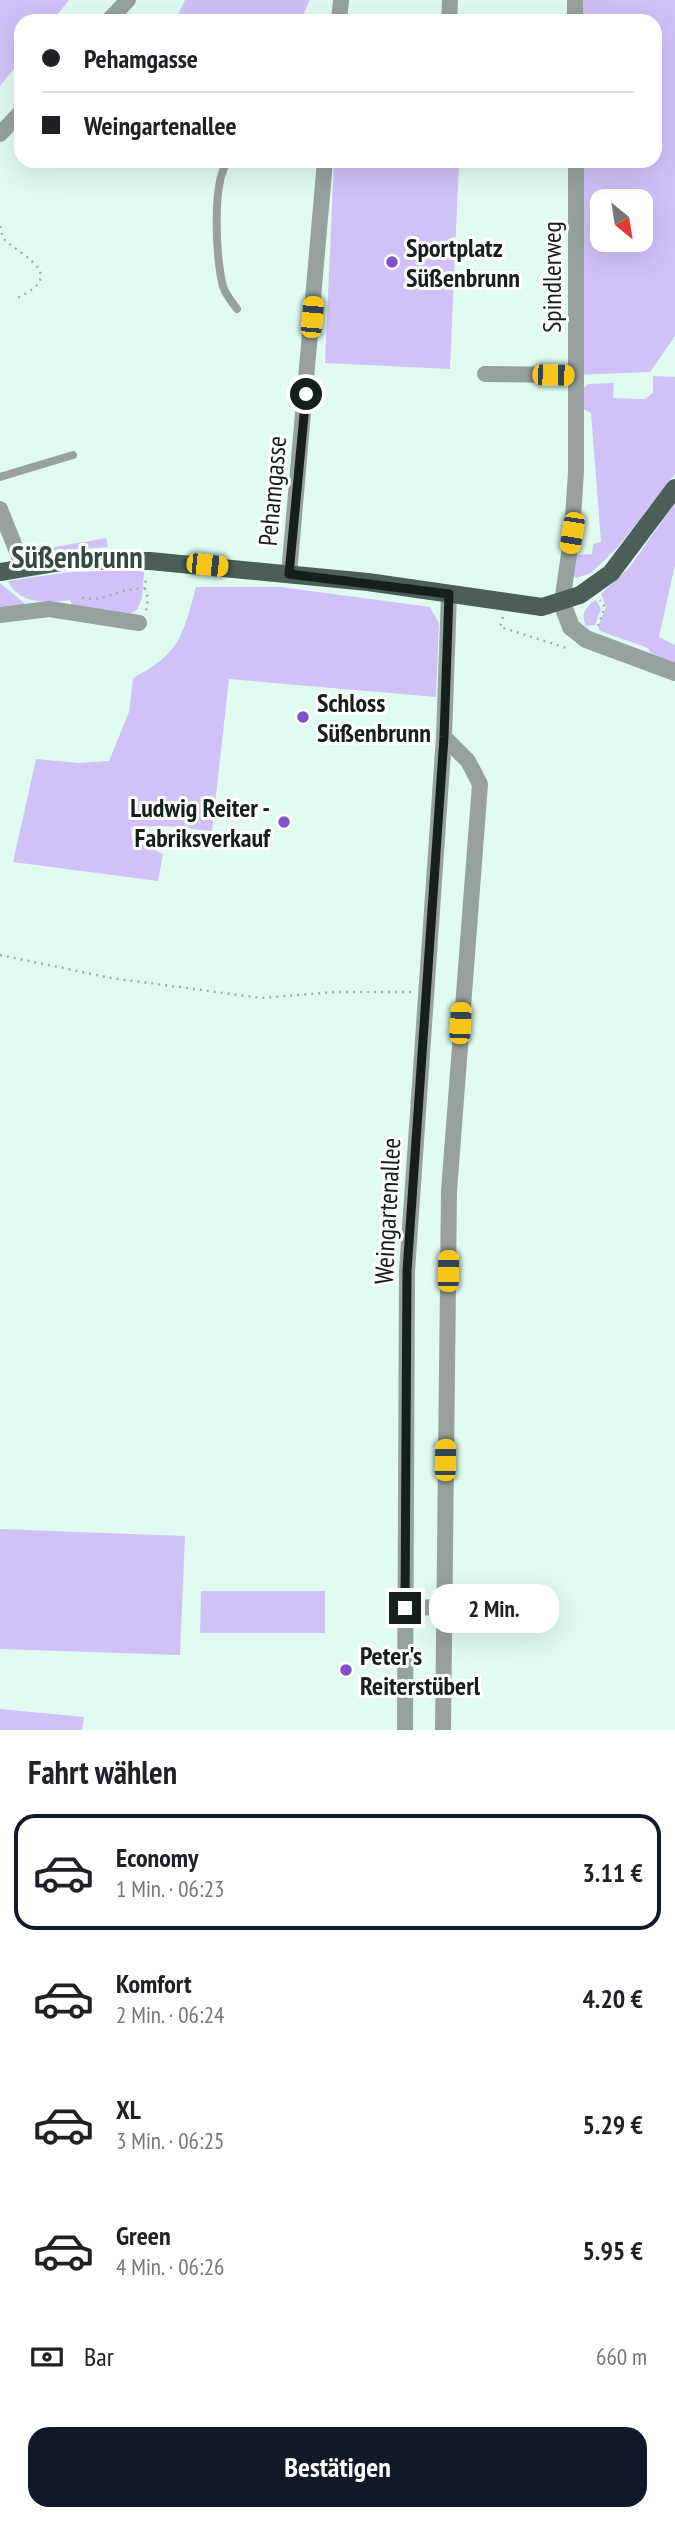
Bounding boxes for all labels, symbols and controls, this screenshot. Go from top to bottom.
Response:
text: Pehamgasse [84,42,198,75]
text: Weingartenallee [84,109,237,142]
north arrow [590,189,653,252]
map controls [590,189,653,252]
street label: Spindlerweg [535,221,568,333]
place label: Sportplatz Süßenbrunn [406,231,520,294]
marker: Sportplatz Süßenbrunn [384,254,400,270]
car [300,295,325,339]
car [532,364,575,386]
route start [290,378,322,410]
street label: Pehamgasse [251,435,293,547]
car [559,511,586,555]
district label: Süßenbrunn [11,537,143,576]
car [186,552,229,578]
place label: Schloss Süßenbrunn [317,686,431,749]
marker: Schloss Süßenbrunn [295,709,311,725]
place label: Ludwig Reiter - Fabriksverkauf [130,791,272,854]
marker: Ludwig Reiter - Fabriksverkauf [276,814,292,830]
car [449,1001,472,1045]
street label: Weingartenallee [367,1137,407,1285]
car [438,1250,459,1292]
car [435,1439,456,1481]
callout: 2 Min. [430,1584,559,1632]
route end [389,1592,421,1624]
text: 2 Min. [468,1594,520,1623]
place label: Peter's Reiterstüberl [360,1639,481,1702]
marker: Peter's Reiterstüberl [338,1662,354,1678]
text: Fahrt wählen [28,1751,177,1793]
icon: car [32,1841,95,1904]
text: Economy [116,1841,198,1874]
text: 3.11 € [582,1856,643,1889]
text: 1 Min. · 06:23 [116,1874,224,1903]
icon: car [32,1967,95,2030]
text: Komfort [116,1967,192,2000]
text: 4.20 € [582,1982,643,2015]
text: 2 Min. · 06:24 [116,2000,224,2029]
icon: car [32,2093,95,2156]
text: XL [116,2093,141,2126]
text: 5.29 € [582,2108,643,2141]
text: 3 Min. · 06:25 [116,2126,224,2155]
icon: car [32,2219,95,2282]
text: Green [116,2219,171,2252]
text: 5.95 € [582,2234,643,2267]
text: 4 Min. · 06:26 [116,2252,224,2281]
icon: cash [28,2338,66,2376]
text: Bar [84,2340,114,2373]
text: 660 m [596,2342,647,2371]
button: Bestätigen [28,2427,647,2507]

